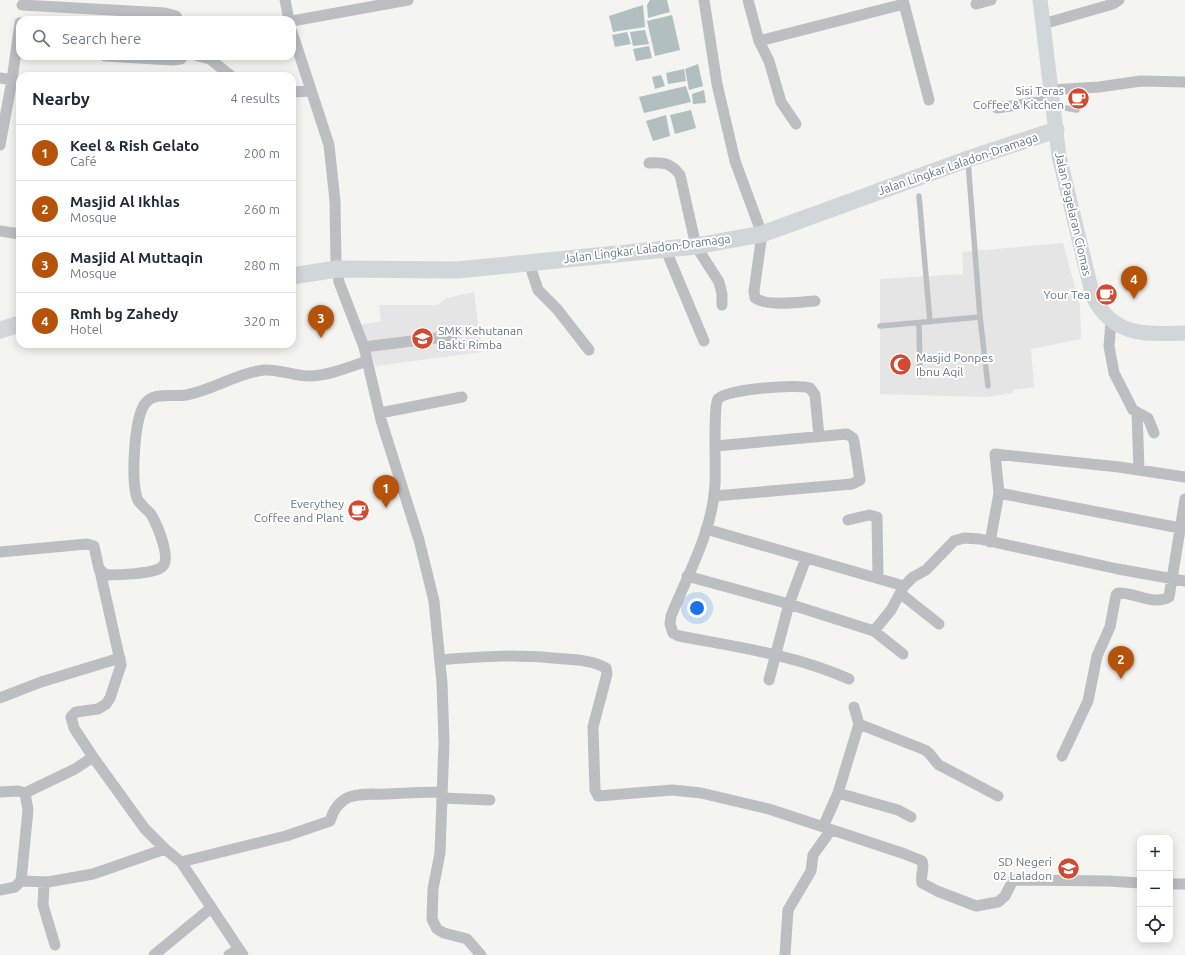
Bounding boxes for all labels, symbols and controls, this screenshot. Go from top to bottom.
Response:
search box [16,16,296,60]
icon: search [30,27,52,49]
text: Search here [62,30,141,47]
place label: Sisi Teras Coffee & Kitchen [973,84,1064,111]
cafe icon: Sisi Teras Coffee & Kitchen [1066,85,1092,111]
text: Nearby [32,89,90,108]
text: 4 results [230,91,280,105]
street label: Jalan Lingkar Laladon-Dramaga [876,130,1039,197]
text: Keel & Rish Gelato [70,137,199,154]
text: 1 [41,146,49,160]
text: 200 m [244,146,280,160]
street label: Jalan Pagelaran Ciomas [1053,151,1094,277]
text: Café [70,154,97,168]
text: Masjid Al Ikhlas [70,193,180,210]
text: 2 [41,202,49,216]
text: 260 m [244,202,280,216]
text: Mosque [70,210,117,224]
street label: Jalan Lingkar Laladon-Dramaga [563,232,731,265]
text: Masjid Al Muttaqin [70,249,203,266]
text: 3 [41,258,49,272]
text: 280 m [244,258,280,272]
text: Mosque [70,266,117,280]
pin: 4 [1121,266,1147,299]
cafe icon: Your Tea [1093,282,1119,308]
place label: Your Tea [1044,288,1090,301]
text: Rmh bg Zahedy [70,305,178,322]
pin: 3 [308,305,334,338]
text: 4 [41,314,49,328]
text: 320 m [244,314,280,328]
text: Hotel [70,322,102,336]
place label: SMK Kehutanan Bakti Rimba [438,324,523,351]
school or university icon: SMK Kehutanan Bakti Rimba [409,325,435,351]
place label: Masjid Ponpes Ibnu Aqil [916,351,993,378]
mosque icon: Masjid Ponpes Ibnu Aqil [888,352,914,378]
pin: 1 [373,475,399,508]
place label: Everythey Coffee and Plant [254,497,344,524]
cafe icon: Everythey Coffee and Plant [346,498,372,524]
your location [687,598,707,618]
pin: 2 [1108,646,1134,679]
map controls [1137,835,1173,943]
button: + [1137,835,1173,871]
place label: SD Negeri 02 Laladon [993,855,1052,882]
school or university icon: SD Negeri 02 Laladon [1055,856,1081,882]
button: − [1137,871,1173,907]
button: locate [1137,907,1173,943]

